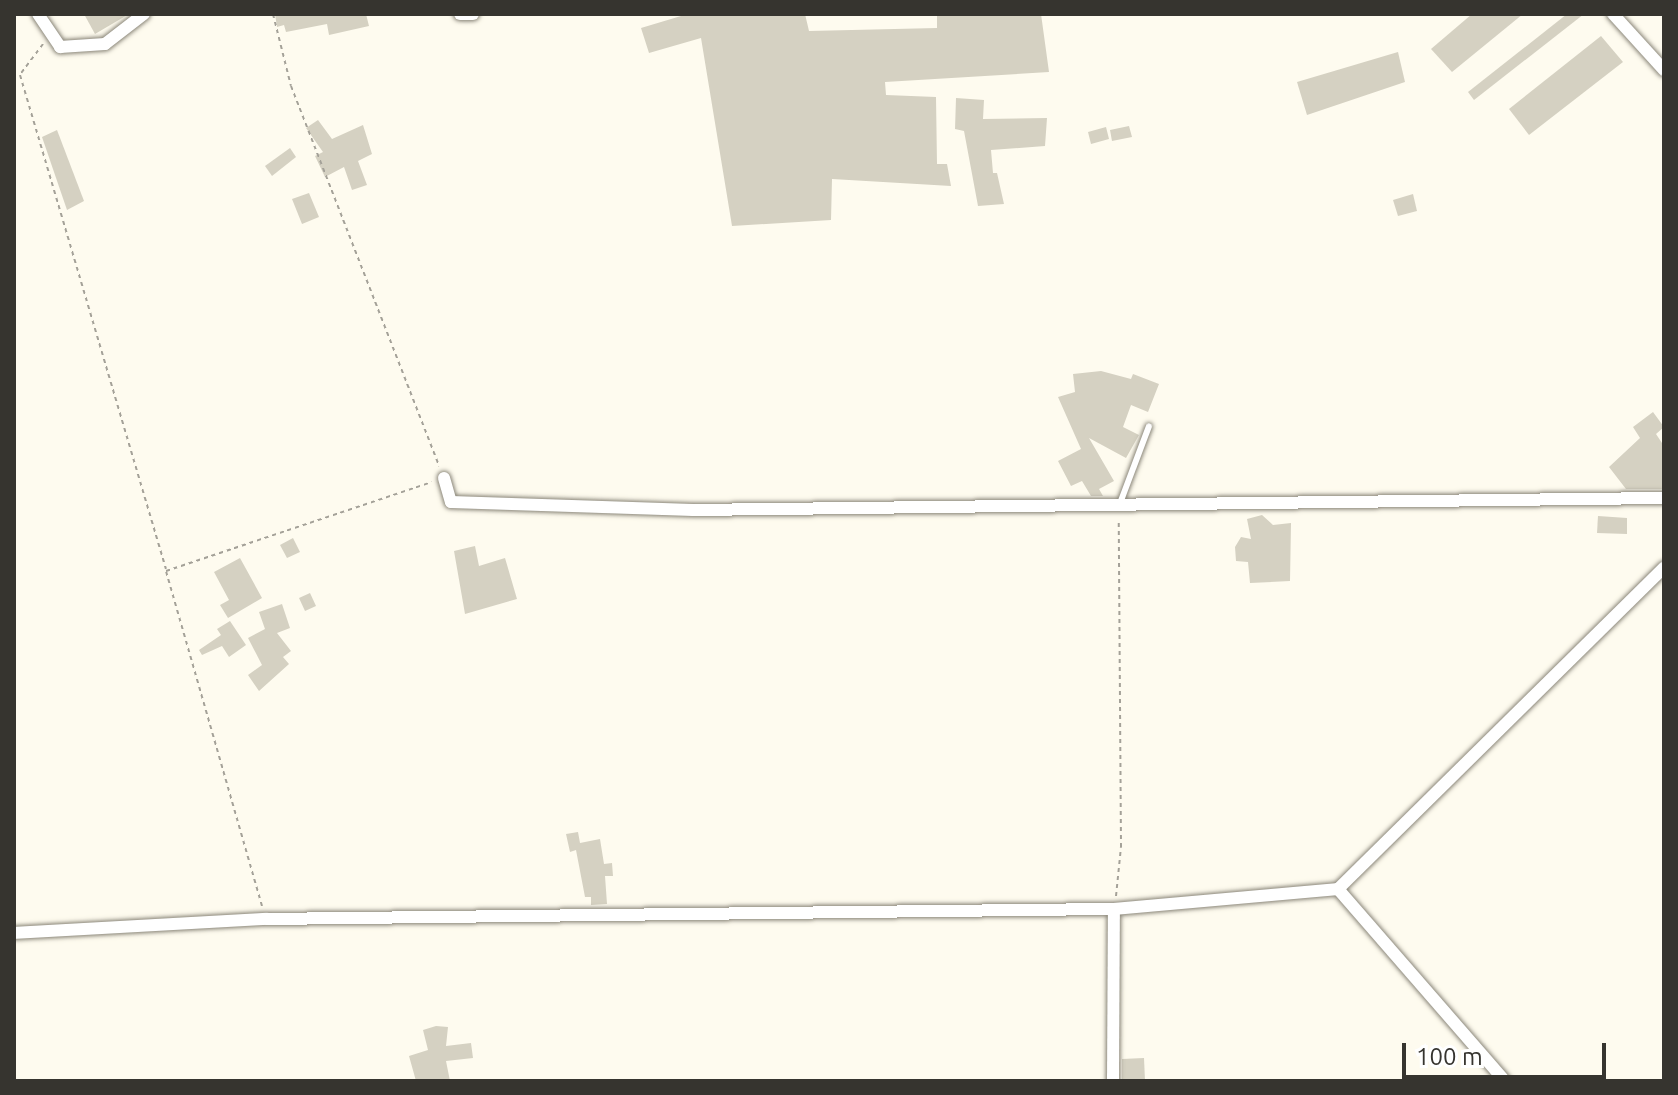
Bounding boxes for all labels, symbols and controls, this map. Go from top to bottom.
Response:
scale bar [1406,1027,1610,1077]
text: 100 m [1416,1043,1483,1070]

